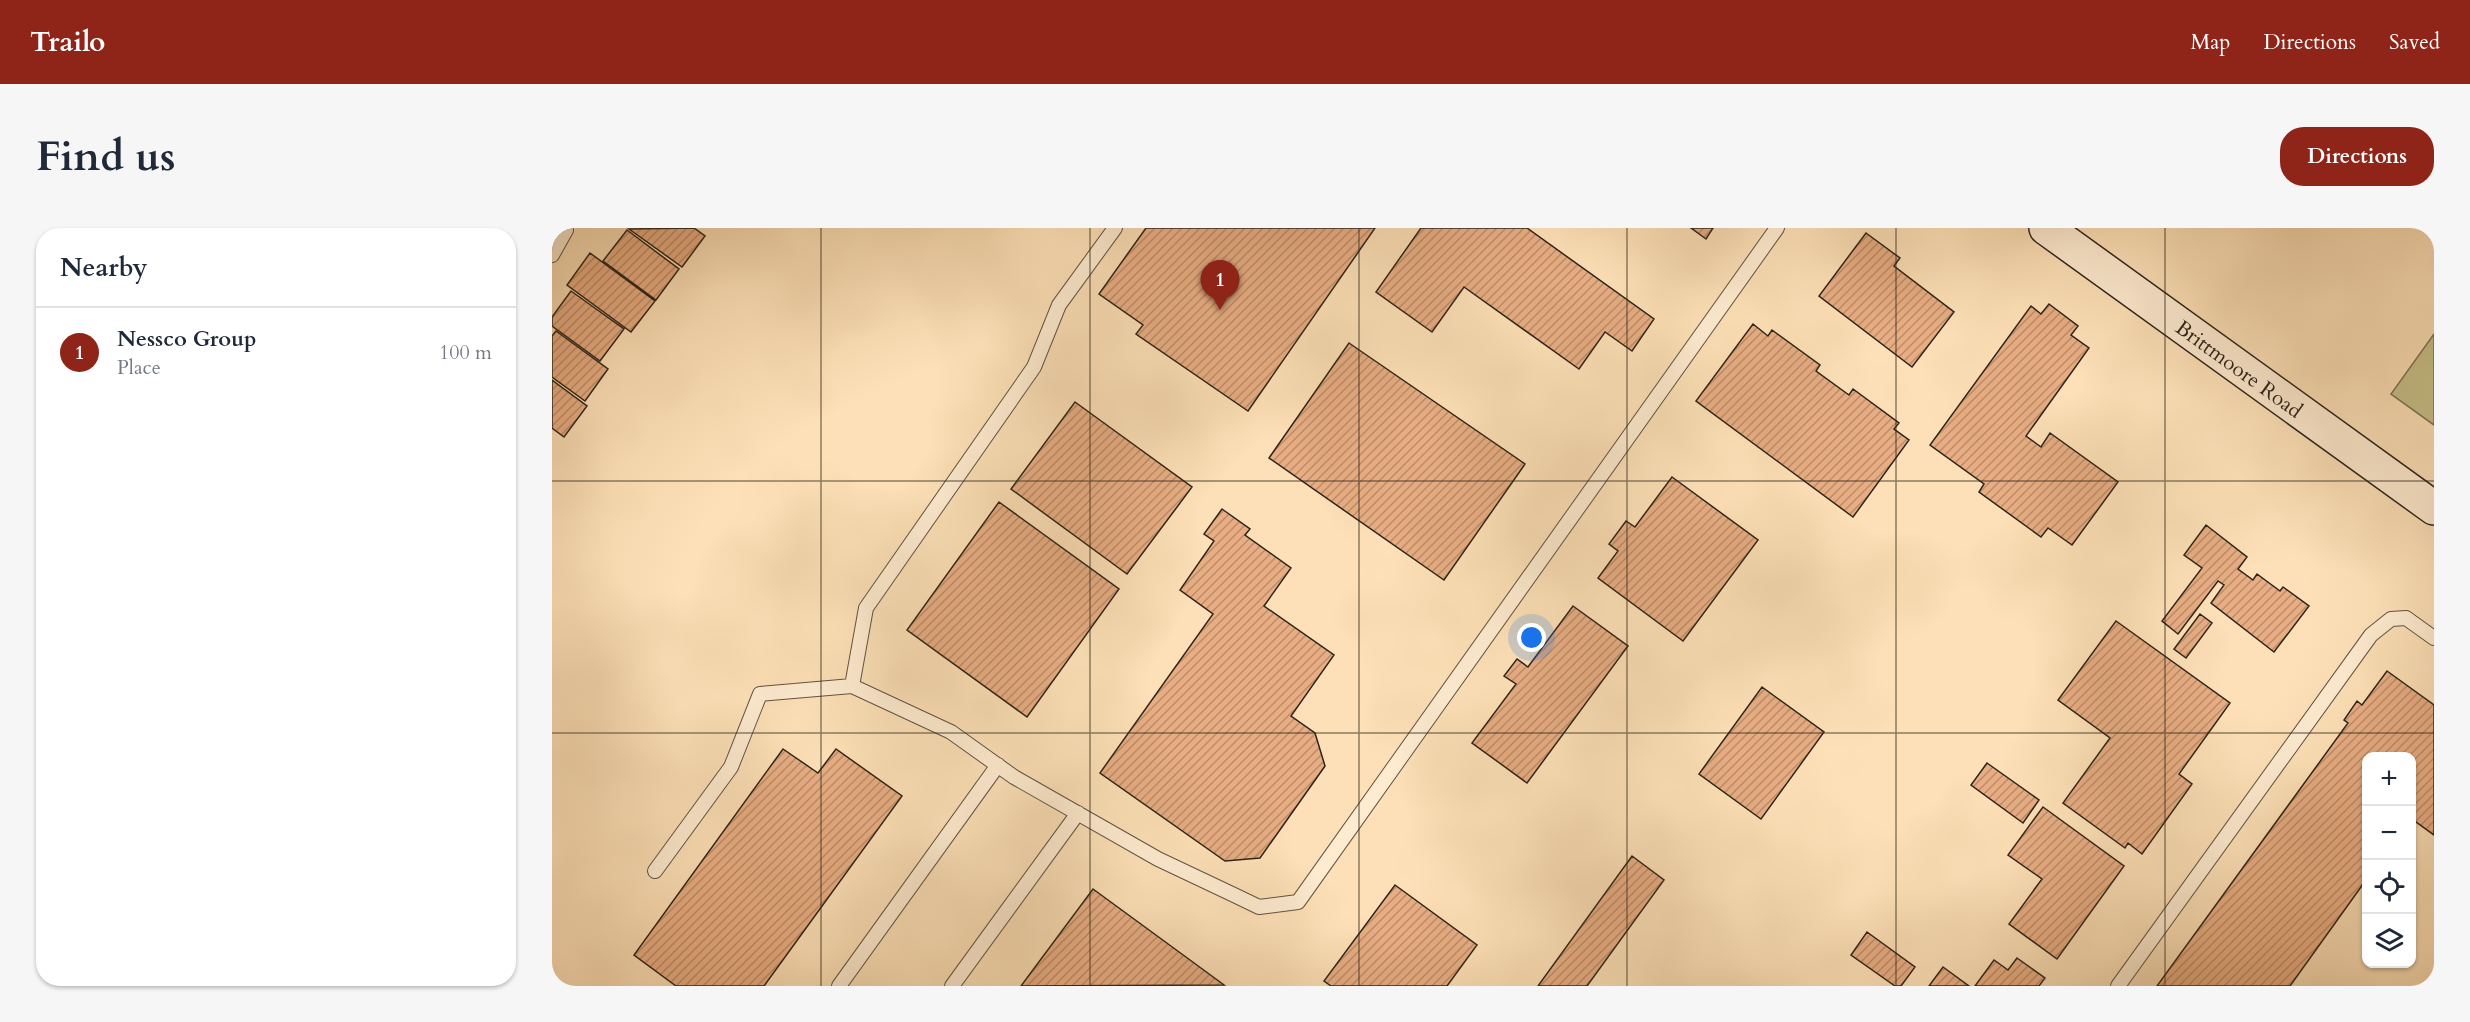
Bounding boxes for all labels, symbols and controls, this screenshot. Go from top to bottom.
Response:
text: Trailo [30,23,105,61]
text: Map [2190,28,2230,57]
text: Directions [2263,28,2356,57]
text: Saved [2389,28,2440,57]
button: Directions [2280,127,2434,186]
text: Find us [36,128,176,185]
text: Nearby [60,250,148,285]
pin: 1 [1200,260,1240,310]
street label: Brittmoore Road [2169,313,2308,425]
text: Nessco Group [117,324,257,354]
text: 1 [74,339,85,366]
text: 100 m [439,339,492,366]
text: Place [117,354,161,381]
your location [1517,623,1546,652]
map controls [2362,752,2416,968]
button: + [2362,752,2416,806]
button: − [2362,806,2416,860]
button: locate [2362,860,2416,914]
button: layers [2362,914,2416,968]

